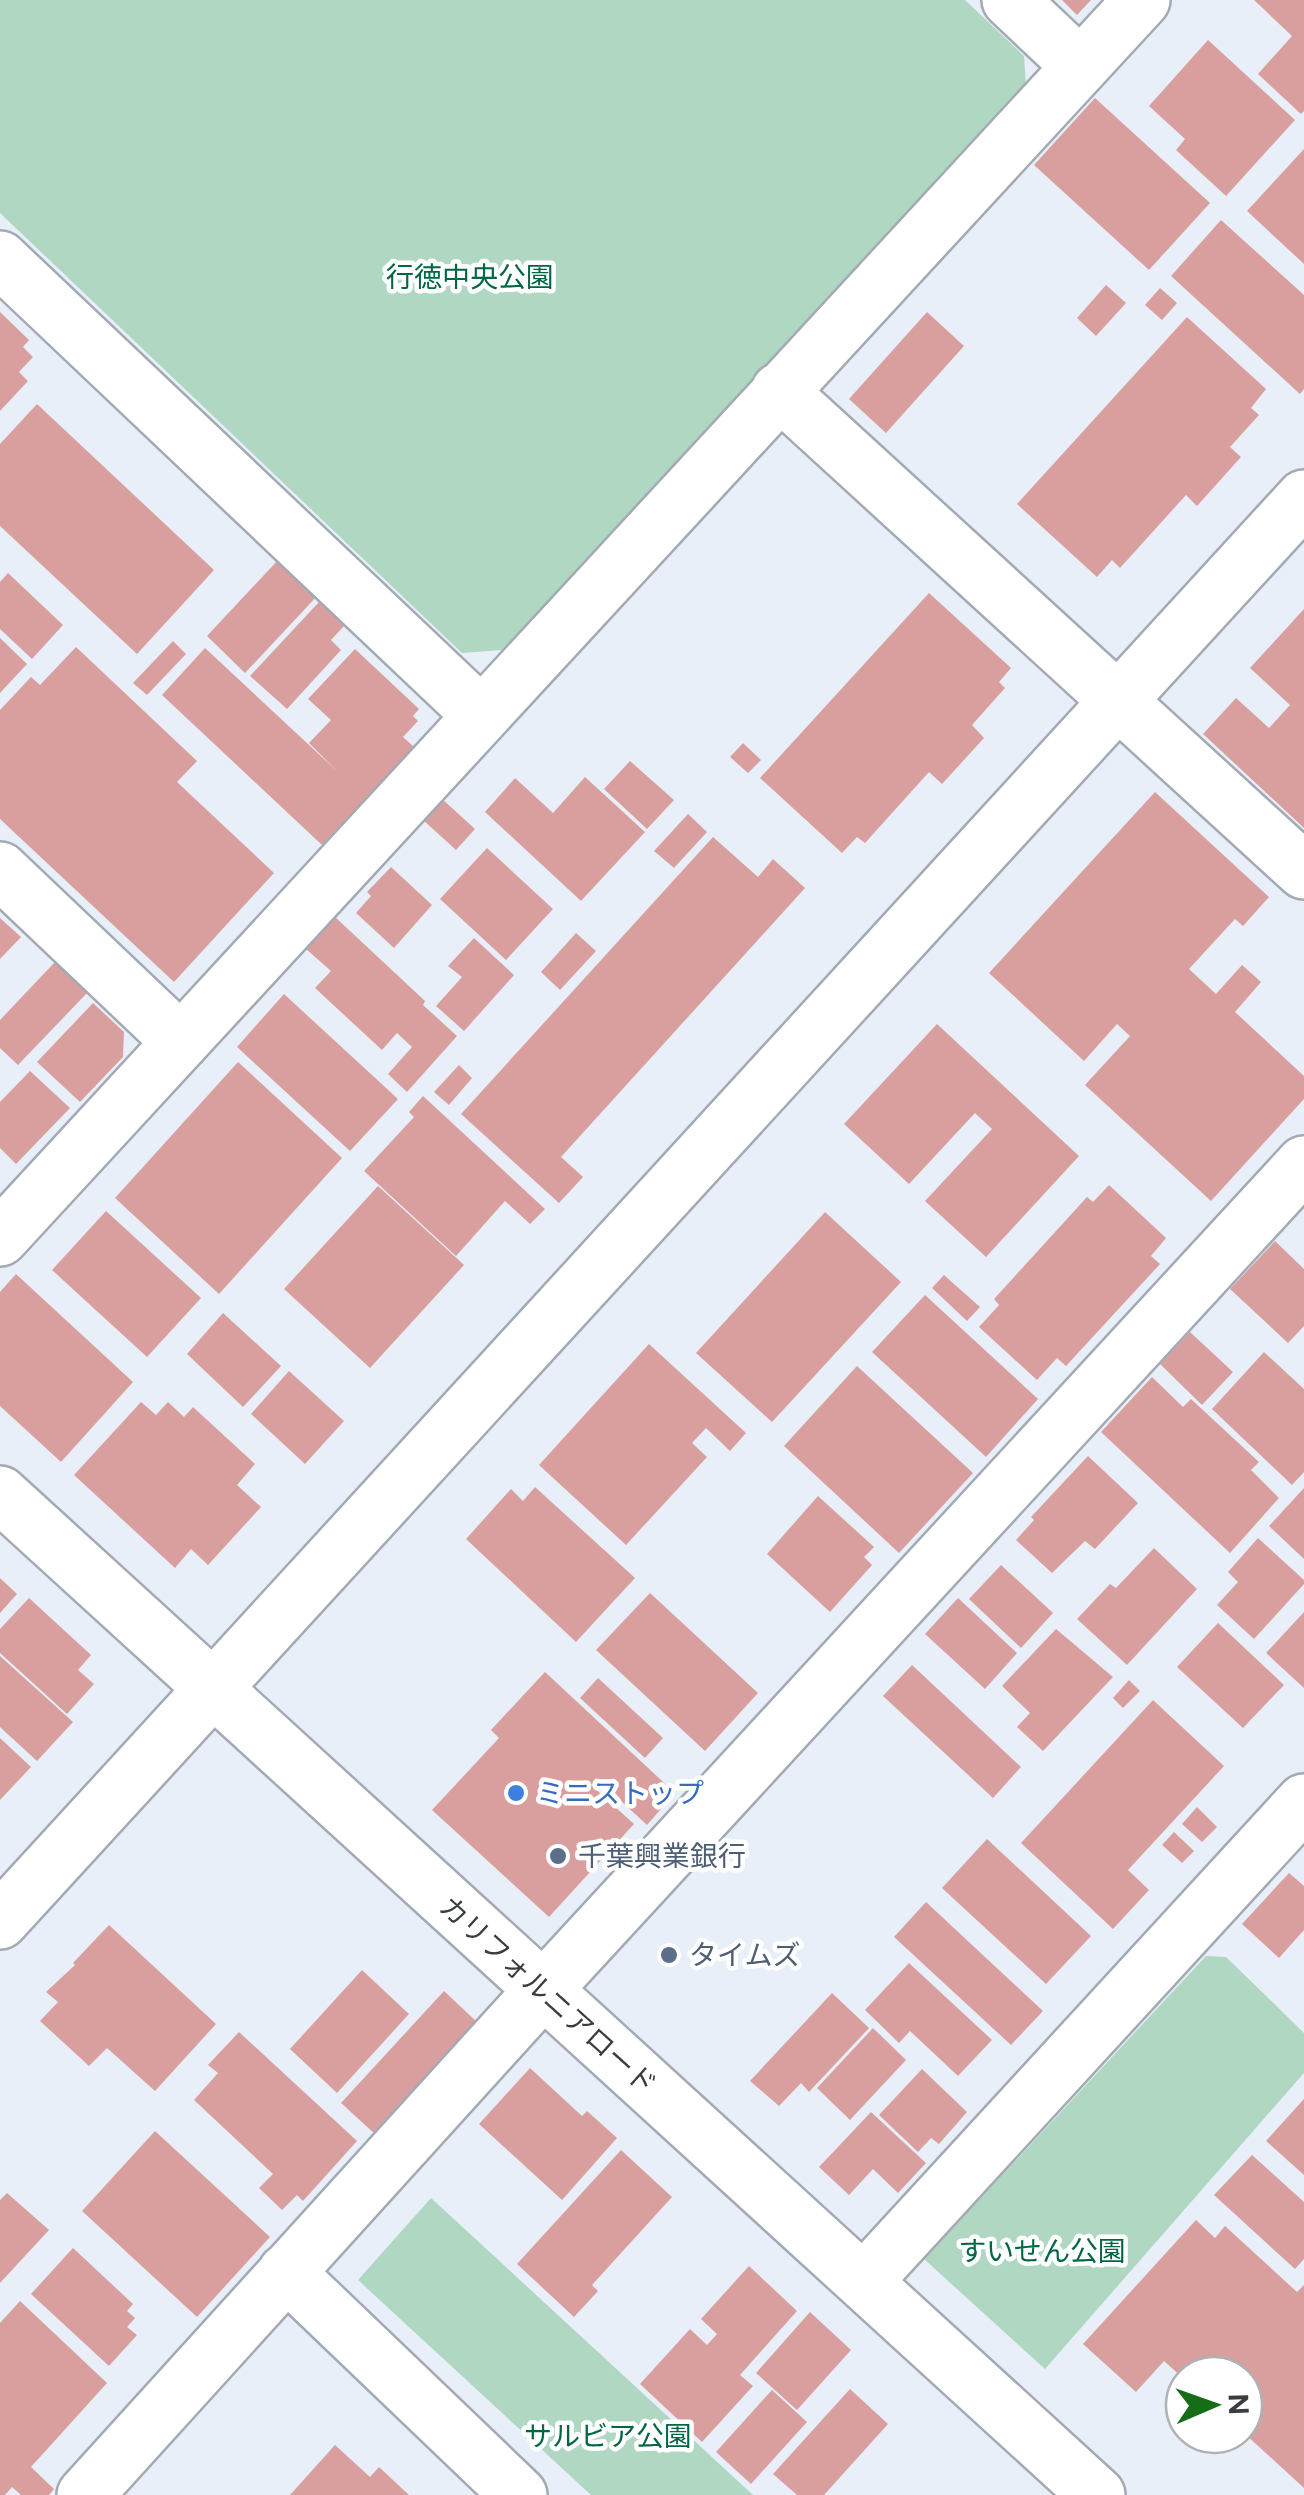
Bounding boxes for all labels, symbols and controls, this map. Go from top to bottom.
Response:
park label: 行徳中央公園 [386,260,554,294]
place label: ミニストップ [536,1776,704,1810]
marker: ミニストップ [505,1782,527,1804]
place label: 千葉興業銀行 [578,1839,746,1873]
marker: 千葉興業銀行 [547,1845,569,1867]
street label: カリフォルニアロード [433,1889,663,2101]
place label: タイムズ [689,1938,800,1972]
marker: タイムズ [658,1944,680,1966]
park label: すいせん公園 [958,2234,1126,2268]
north arrow [1164,2355,1264,2455]
text: N [1222,2393,1256,2416]
park label: サルビア公園 [524,2419,692,2453]

